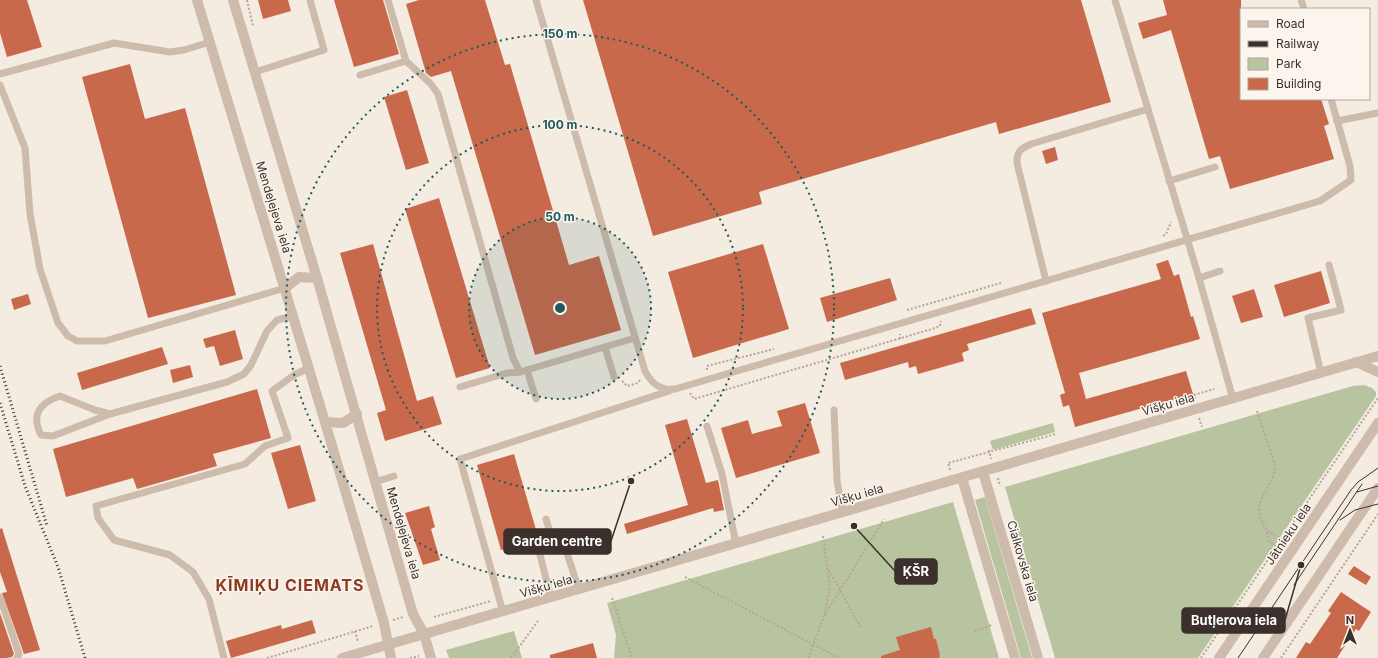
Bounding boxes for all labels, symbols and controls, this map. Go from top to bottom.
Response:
legend [1240,8,1370,100]
text: Road [1276,16,1305,31]
text: 150 m [543,26,577,41]
text: Railway [1276,36,1320,51]
text: Park [1276,56,1302,71]
text: Building [1276,76,1321,91]
text: 100 m [542,117,578,132]
street label: Mendeļejeva iela [253,159,295,255]
text: 50 m [545,209,575,224]
centre of rings [553,301,567,315]
street label: Višķu iela [1140,389,1196,419]
street label: Višķu iela [829,480,885,510]
street label: Mendeļejeva iela [384,485,424,581]
street label: Jātnieku iela [1262,500,1314,568]
street label: Cialkovska iela [1004,519,1042,603]
callout: Garden centre [504,529,611,554]
text: Garden centre [512,533,602,549]
callout: ĶŠR [895,559,937,584]
text: ĶŠR [903,563,930,579]
street label: Višķu iela [518,571,574,601]
district label: ĶĪMIĶU CIEMATS [215,575,365,595]
callout: Butļerova iela [1182,608,1285,633]
north arrow [1330,610,1370,650]
text: Butļerova iela [1191,612,1277,628]
text: N [1346,613,1354,627]

